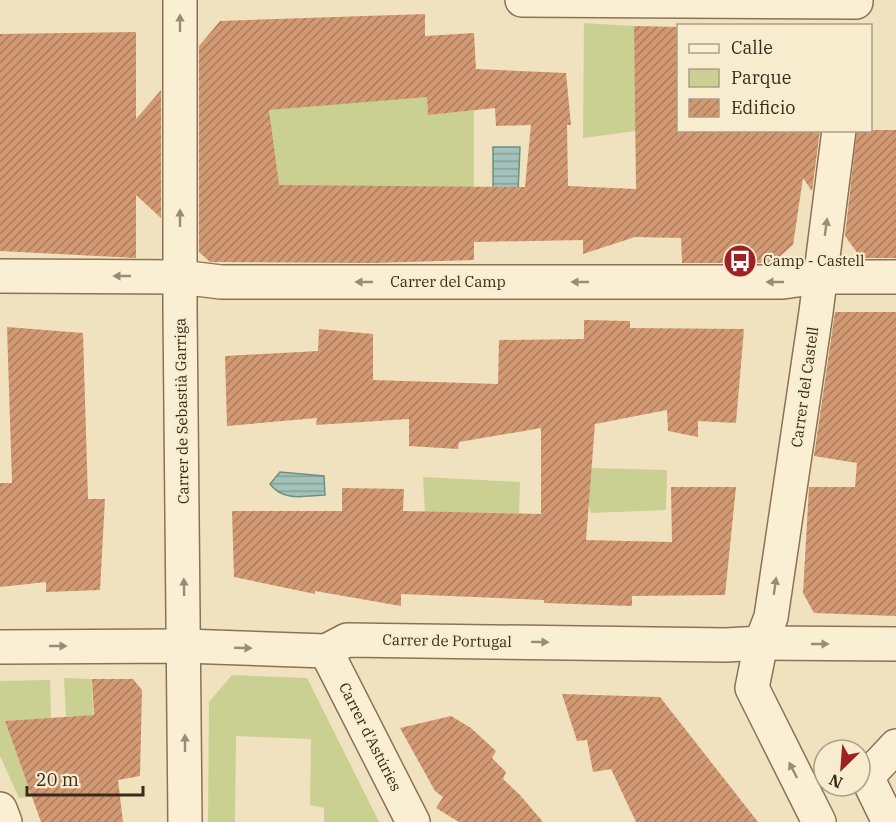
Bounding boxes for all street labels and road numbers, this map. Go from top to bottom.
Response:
street label: Carrer del Camp [390,272,506,291]
street label: Carrer de Sebastià Garriga [170,318,193,504]
street label: Carrer del Castell [787,325,822,449]
street label: Carrer de Portugal [382,630,512,651]
street label: Carrer d'Astúries [335,679,406,794]

